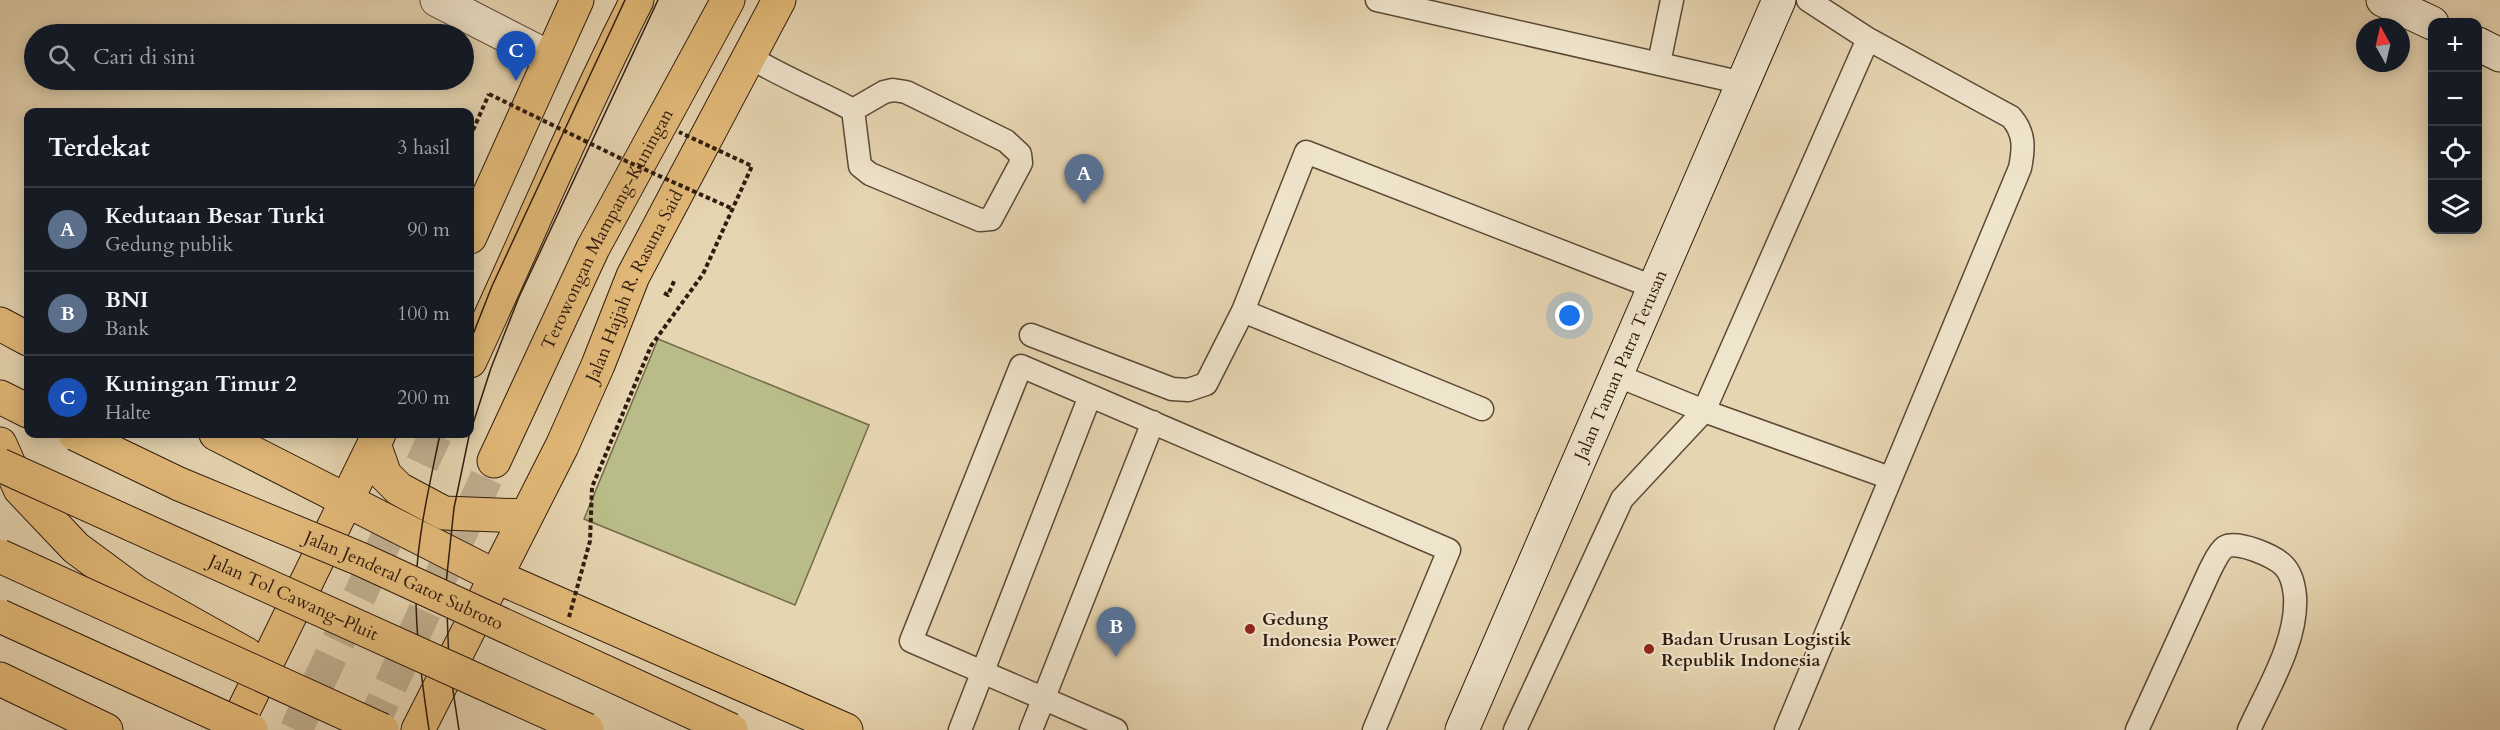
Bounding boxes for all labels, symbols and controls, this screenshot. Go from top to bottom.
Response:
north arrow [2356,18,2410,72]
map controls [2428,18,2482,234]
button: + [2428,18,2482,72]
search box [24,24,474,90]
pin: C [496,32,536,81]
icon: search [45,41,78,74]
text: Cari di sini [93,42,196,72]
button: − [2428,72,2482,126]
street label: Terowongan Mampang-Kuningan [535,104,680,354]
button: locate [2428,126,2482,180]
text: Terdekat [48,130,150,165]
text: 3 hasil [397,134,450,161]
pin: A [1064,154,1104,204]
button: layers [2428,180,2482,234]
street label: Jalan Hajjah R. Rasuna Said [579,185,690,389]
text: Kedutaan Besar Turki [105,201,325,231]
text: A [60,216,75,243]
text: 90 m [407,216,450,243]
text: Gedung publik [105,231,233,258]
street label: Jalan Taman Patra Terusan [1567,265,1674,467]
text: BNI [105,285,148,315]
text: B [60,300,75,327]
text: 100 m [397,300,450,327]
your location [1555,301,1584,330]
text: Bank [105,315,149,342]
text: Kuningan Timur 2 [105,369,296,399]
text: C [60,384,75,411]
text: 200 m [397,384,450,411]
text: Halte [105,399,151,426]
street label: Jalan Jenderal Gatot Subroto [298,524,507,636]
street label: Jalan Tol Cawang–Pluit [202,548,382,647]
place label: Gedung Indonesia Power [1262,607,1397,653]
pin: B [1096,608,1136,657]
marker: Gedung Indonesia Power [1243,622,1257,636]
place label: Badan Urusan Logistik Republik Indonesia [1661,627,1852,673]
marker: Badan Urusan Logistik Republik Indonesia [1642,642,1656,656]

